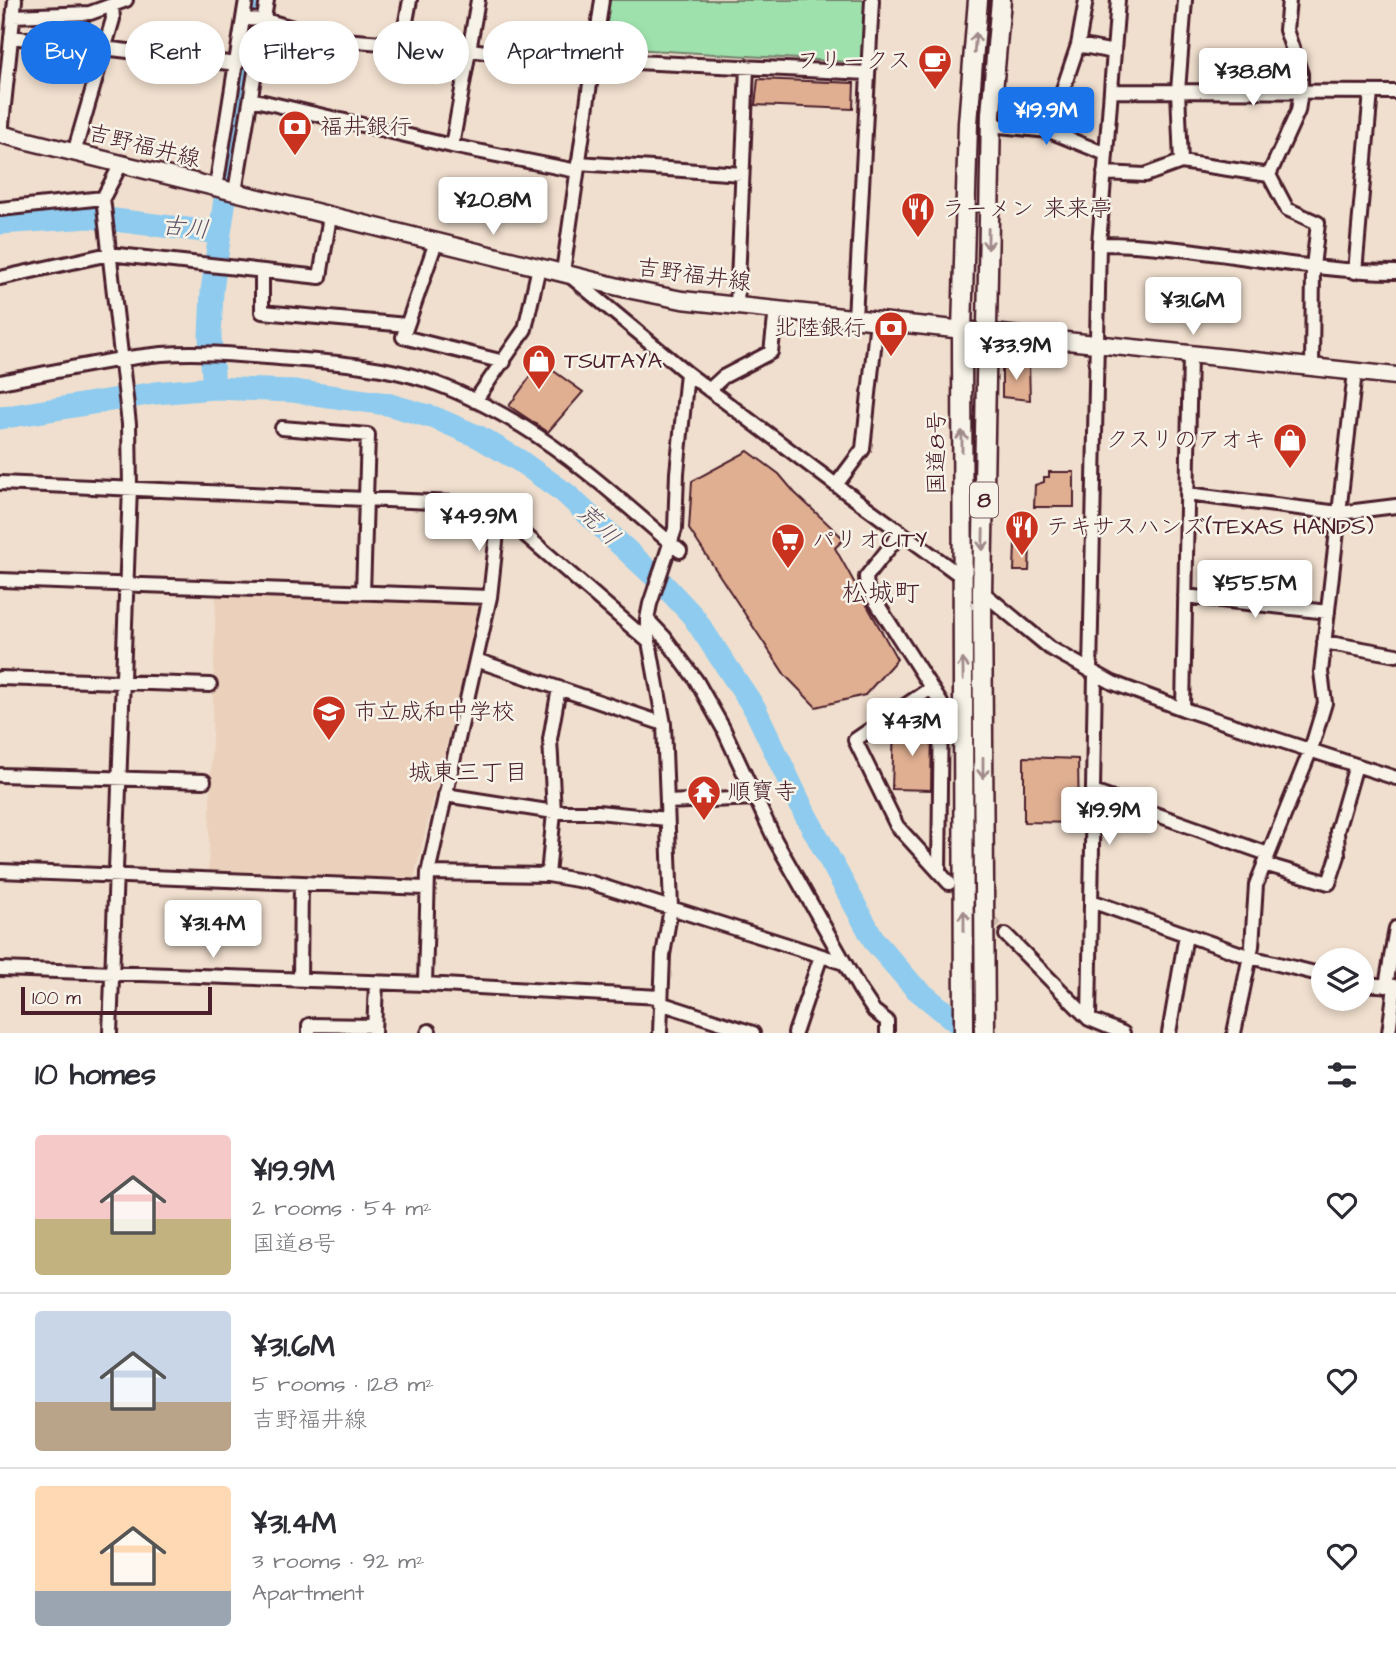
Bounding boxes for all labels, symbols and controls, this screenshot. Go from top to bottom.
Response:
chip: Buy [21,21,111,84]
chip: Rent [125,21,225,84]
chip: Filters [239,21,359,84]
chip: New [373,21,469,84]
chip: Apartment [483,21,648,84]
one-way arrow [969,32,982,54]
cafe icon: フリークス [916,42,954,91]
place label: フリークス [796,45,911,77]
pin: ¥38.8M [1196,48,1310,108]
text: ¥38.8M [1215,55,1291,87]
pin: ¥19.9M [989,88,1103,147]
text: ¥19.9M [1014,94,1078,126]
bank icon: 福井銀行 [276,108,314,157]
place label: 福井銀行 [320,111,412,143]
street label: 吉野福井線 [84,117,204,175]
pin: ¥20.8M [436,177,550,237]
text: ¥20.8M [454,184,532,216]
restaurant icon: ラーメン 来来亭 [899,190,937,239]
place label: ラーメン 来来亭 [942,193,1112,225]
water label: 古川 [159,209,211,247]
one-way arrow [982,228,995,251]
street label: 吉野福井線 [635,251,753,299]
pin: ¥31.6M [1136,278,1250,337]
text: ¥31.6M [1161,284,1225,316]
bank icon: 北陸銀行 [872,309,910,358]
place label: 北陸銀行 [774,312,866,344]
pin: ¥33.9M [959,322,1073,382]
text: ¥33.9M [980,329,1052,361]
shop icon: TSUTAYA [520,342,558,391]
place label: TSUTAYA [564,345,662,377]
street label: 国道8号 [921,411,953,495]
shop icon: クスリのアオキ [1271,421,1309,470]
place label: クスリのアオキ [1105,424,1266,456]
one-way arrow [955,430,969,453]
road number: 8 [970,482,998,518]
pin: ¥49.9M [422,494,536,553]
water label: 荒川 [569,496,627,554]
text: ¥49.9M [441,500,517,532]
restaurant icon: テキサスハンズ(TEXAS HANDS) [1003,508,1041,557]
place label: テキサスハンズ(TEXAS HANDS) [1046,511,1374,543]
supermarket icon: パリオCITY [769,521,807,570]
place label: パリオCITY [812,524,927,556]
one-way arrow [976,528,990,551]
pin: ¥55.5M [1198,560,1312,620]
text: ¥55.5M [1213,567,1297,599]
district label: 松城町 [842,575,920,611]
one-way arrow [956,657,970,680]
school or university icon: 市立成和中学校 [310,693,348,742]
place label: 市立成和中学校 [354,696,515,728]
pin: ¥43M [871,698,953,758]
text: ¥43M [883,705,941,737]
district label: 城東三丁目 [408,756,528,790]
one-way arrow [976,756,990,779]
temple icon: 順寶寺 [685,773,723,822]
place label: 順寶寺 [728,776,797,808]
pin: ¥19.9M [1052,788,1166,847]
text: ¥19.9M [1077,794,1141,826]
pin: ¥31.4M [156,900,270,960]
text: ¥31.4M [181,907,245,939]
one-way arrow [957,909,971,932]
map controls [1311,948,1374,1011]
button: layers [1311,948,1374,1011]
scale bar [21,984,212,1016]
text: 100 m [32,985,81,1012]
text: 10 homes [35,1054,156,1096]
icon: filters [1323,1056,1361,1094]
text: ¥19.9M [252,1150,335,1192]
icon: home [91,1163,175,1247]
icon: heart [1323,1186,1361,1224]
text: 2 rooms · 54 m² [252,1192,432,1224]
text: 国道8号 [252,1228,336,1260]
text: ¥31.6M [252,1326,335,1368]
icon: home [91,1339,175,1423]
icon: heart [1323,1362,1361,1400]
text: 5 rooms · 128 m² [252,1368,434,1400]
text: 吉野福井線 [252,1404,367,1436]
text: ¥31.4M [252,1503,337,1545]
icon: home [91,1514,175,1598]
icon: heart [1323,1537,1361,1575]
text: 3 rooms · 92 m² [252,1545,425,1577]
text: Apartment [252,1577,364,1609]

